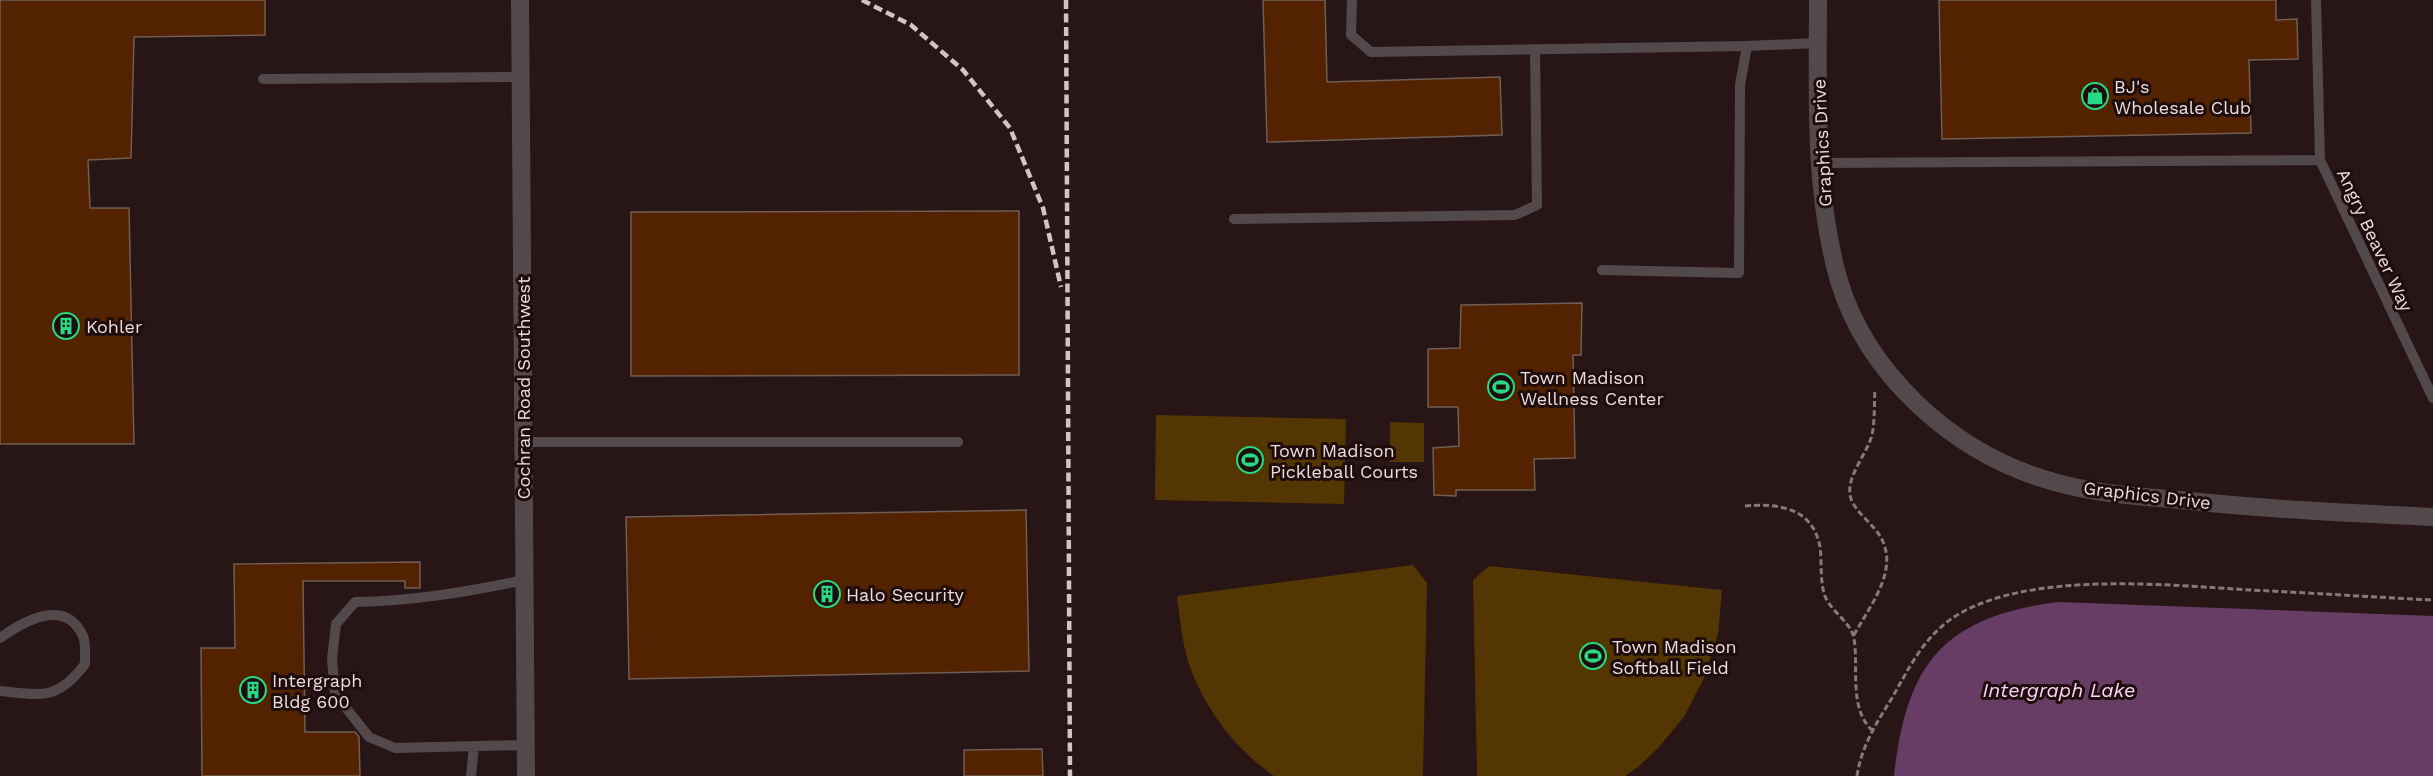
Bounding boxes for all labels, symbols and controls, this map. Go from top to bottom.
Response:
place label: BJ's Wholesale Club [2114,76,2251,118]
street label: Graphics Drive [1808,79,1836,207]
shop icon: BJ's Wholesale Club [2080,81,2110,111]
street label: Angry Beaver Way [2333,165,2418,315]
street label: Cochran Road Southwest [513,276,534,500]
building icon: Kohler [51,311,81,341]
place label: Kohler [86,316,142,337]
place label: Town Madison Wellness Center [1520,367,1664,409]
sports icon: Town Madison Wellness Center [1486,372,1516,402]
place label: Town Madison Pickleball Courts [1270,440,1418,482]
sports icon: Town Madison Pickleball Courts [1235,445,1265,475]
street label: Graphics Drive [2082,477,2212,513]
building icon: Halo Security [812,579,842,609]
place label: Halo Security [846,584,965,605]
place label: Town Madison Softball Field [1612,636,1737,678]
sports icon: Town Madison Softball Field [1578,641,1608,671]
place label: Intergraph Bldg 600 [272,670,362,712]
building icon: Intergraph Bldg 600 [238,675,268,705]
water label: Intergraph Lake [1983,678,2135,702]

